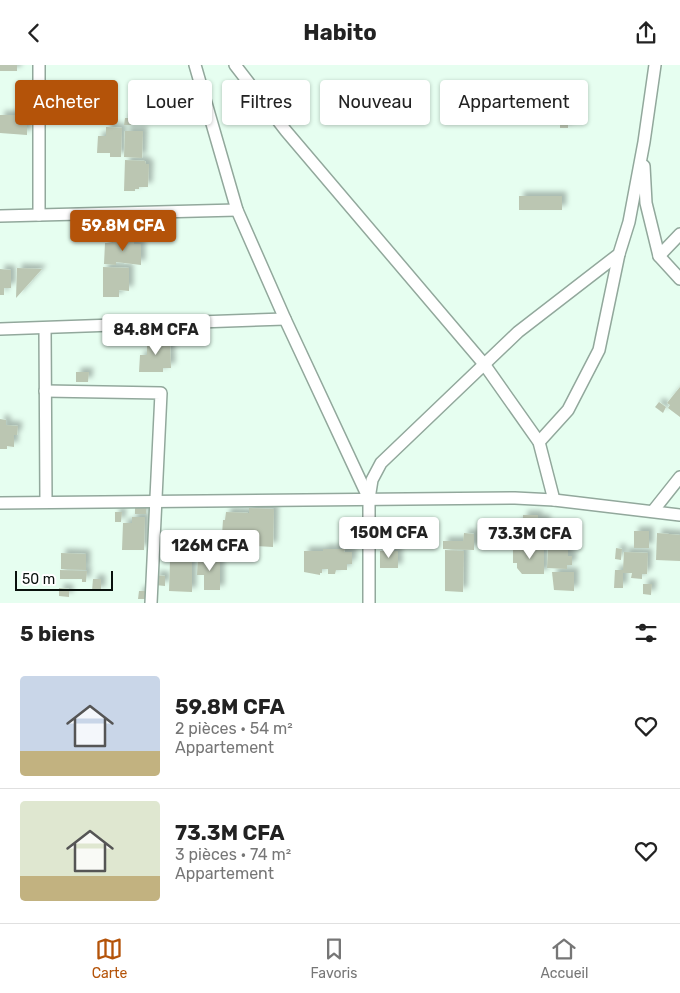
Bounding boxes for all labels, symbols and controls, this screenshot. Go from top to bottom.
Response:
icon: back [20,19,48,47]
text: Habito [303,19,377,46]
icon: share [632,19,660,47]
chip: Acheter [15,80,118,125]
chip: Louer [128,80,212,125]
chip: Filtres [222,80,310,125]
chip: Nouveau [320,80,430,125]
chip: Appartement [440,80,588,125]
pin: 59.8M CFA [66,209,180,252]
text: 59.8M CFA [81,216,165,235]
pin: 84.8M CFA [99,313,213,356]
text: 84.8M CFA [113,320,199,339]
pin: 150M CFA [337,517,441,559]
pin: 73.3M CFA [473,517,587,560]
text: 150M CFA [350,523,428,542]
text: 73.3M CFA [488,524,572,543]
pin: 126M CFA [158,529,262,572]
text: 126M CFA [171,536,249,555]
scale bar [15,568,112,591]
text: 50 m [22,571,55,588]
icon: filters [632,619,660,647]
text: 5 biens [20,621,95,646]
text: 59.8M CFA [175,694,285,719]
icon: home [60,696,120,756]
icon: heart [632,712,660,740]
text: 2 pièces · 54 m² [175,719,293,738]
text: Appartement [175,738,274,757]
text: 73.3M CFA [175,820,284,845]
icon: home [60,821,120,881]
icon: heart [632,837,660,865]
text: 3 pièces · 74 m² [175,845,291,864]
text: Appartement [175,864,274,883]
tab: Carte [92,935,127,982]
tab: Favoris [311,935,357,982]
tab: Accueil [541,935,588,982]

